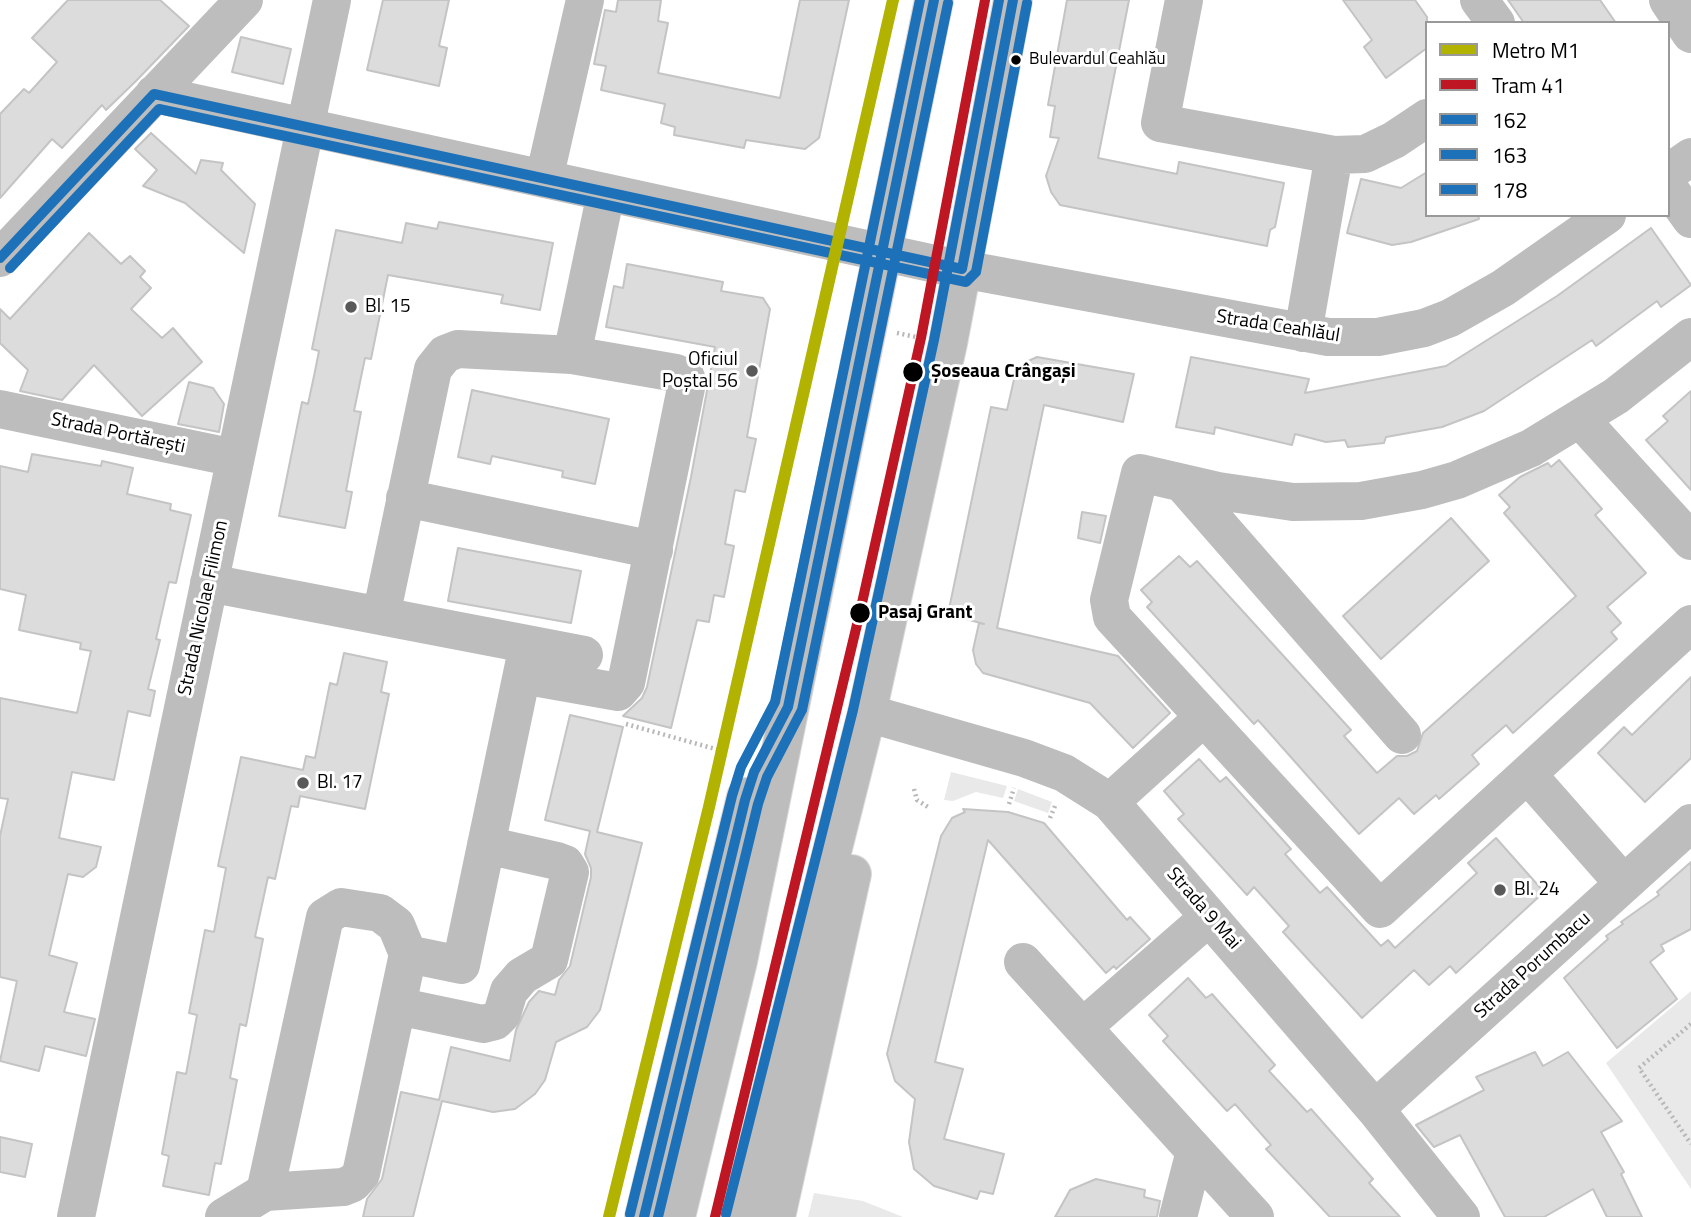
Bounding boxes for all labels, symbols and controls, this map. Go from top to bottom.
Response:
legend [1425,21,1670,217]
text: Metro M1 [1492,34,1580,66]
place label: Bulevardul Ceahlău [1029,50,1166,70]
marker: Bulevardul Ceahlău [1009,53,1023,67]
text: Tram 41 [1492,69,1565,101]
text: 162 [1492,104,1527,136]
text: 163 [1492,139,1527,171]
text: 178 [1492,174,1527,206]
place label: Bl. 15 [365,296,411,318]
marker: Bl. 15 [343,299,359,315]
street label: Strada Ceahlăul [1215,306,1341,348]
place label: Oficiul Poștal 56 [662,349,738,393]
marker: Șoseaua Crângași [901,360,925,384]
place label: Șoseaua Crângași [931,361,1076,383]
marker: Oficiul Poștal 56 [744,363,760,379]
street label: Strada Portărești [49,409,187,459]
street label: Strada Nicolae Filimon [174,518,234,698]
marker: Pasaj Grant [848,601,872,625]
place label: Pasaj Grant [878,602,972,624]
place label: Bl. 17 [317,772,363,794]
marker: Bl. 17 [295,775,311,791]
street label: Strada 9 Mai [1161,863,1245,955]
place label: Bl. 24 [1514,879,1560,901]
marker: Bl. 24 [1492,882,1508,898]
street label: Strada Porumbacu [1470,908,1596,1024]

